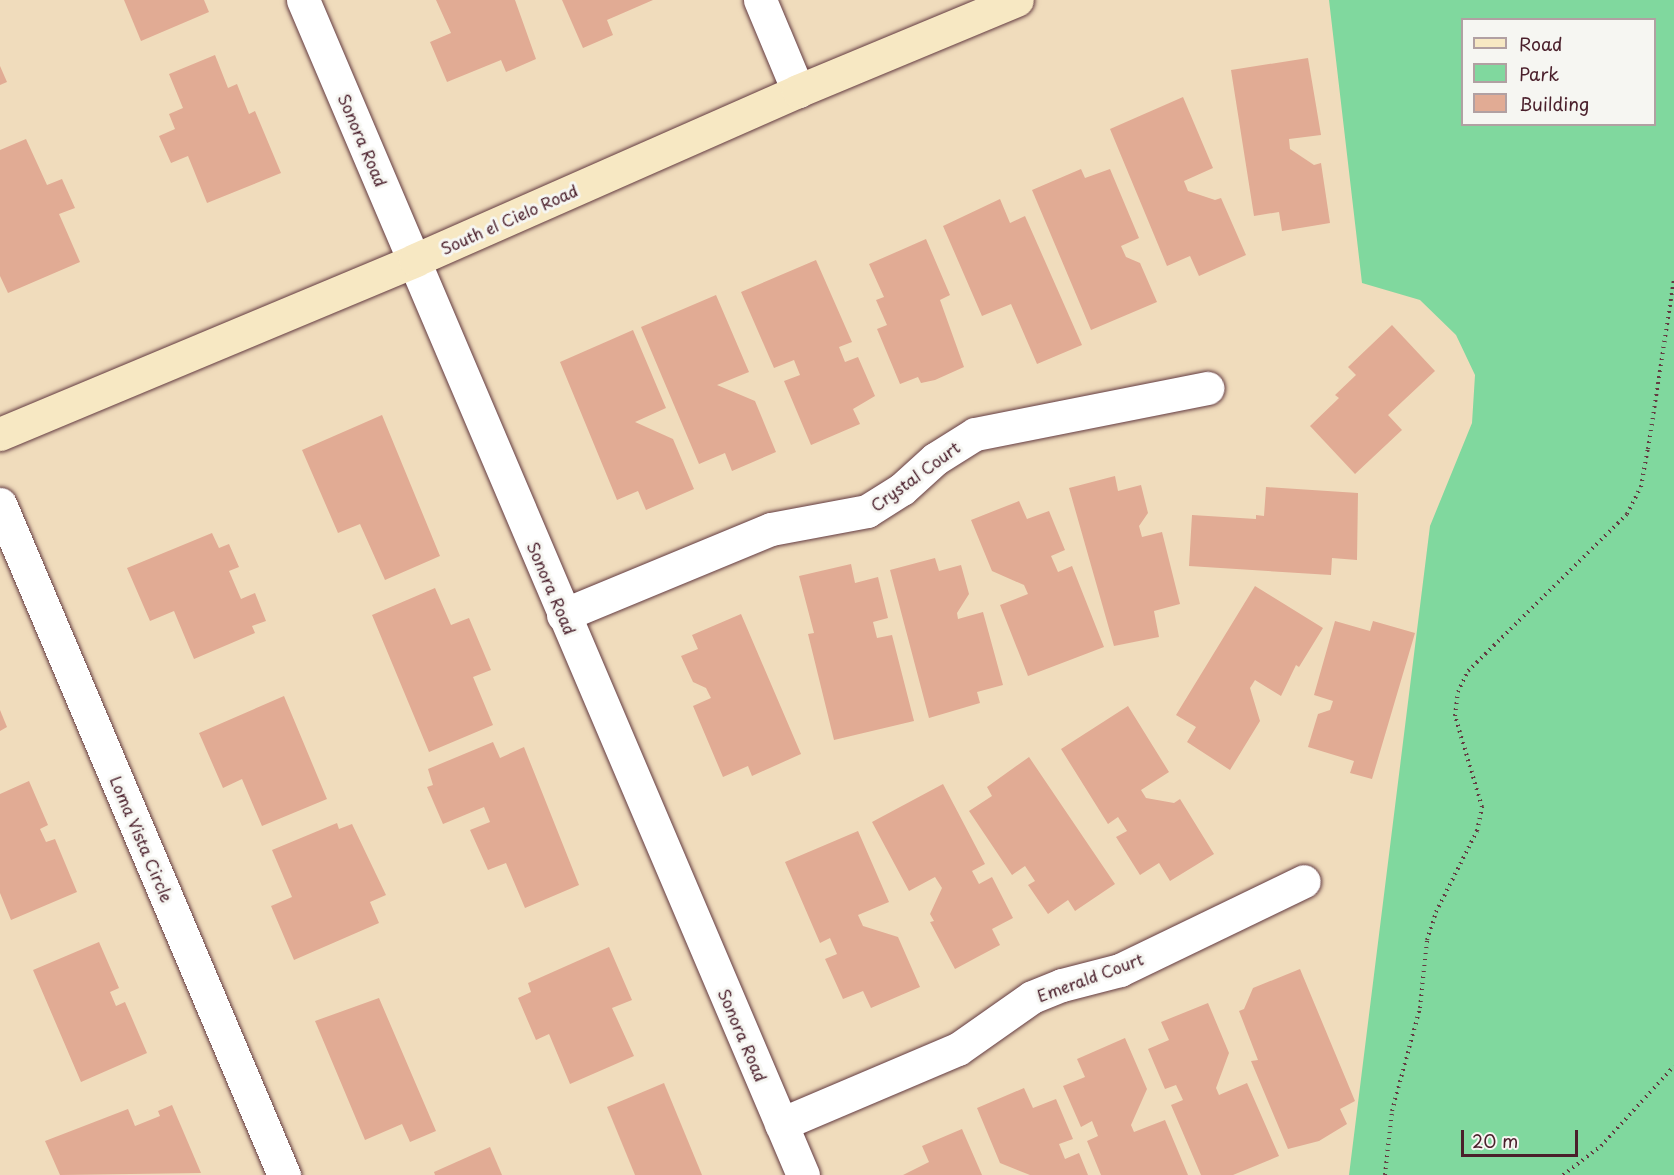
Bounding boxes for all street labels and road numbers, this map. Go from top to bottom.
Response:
street label: Sonora Road [335,91,391,189]
street label: South el Cielo Road [437,180,581,258]
street label: Crystal Court [867,437,963,515]
street label: Sonora Road [524,539,580,637]
street label: Loma Vista Circle [106,772,178,906]
street label: Emerald Court [1033,949,1147,1005]
street label: Sonora Road [715,986,771,1084]

